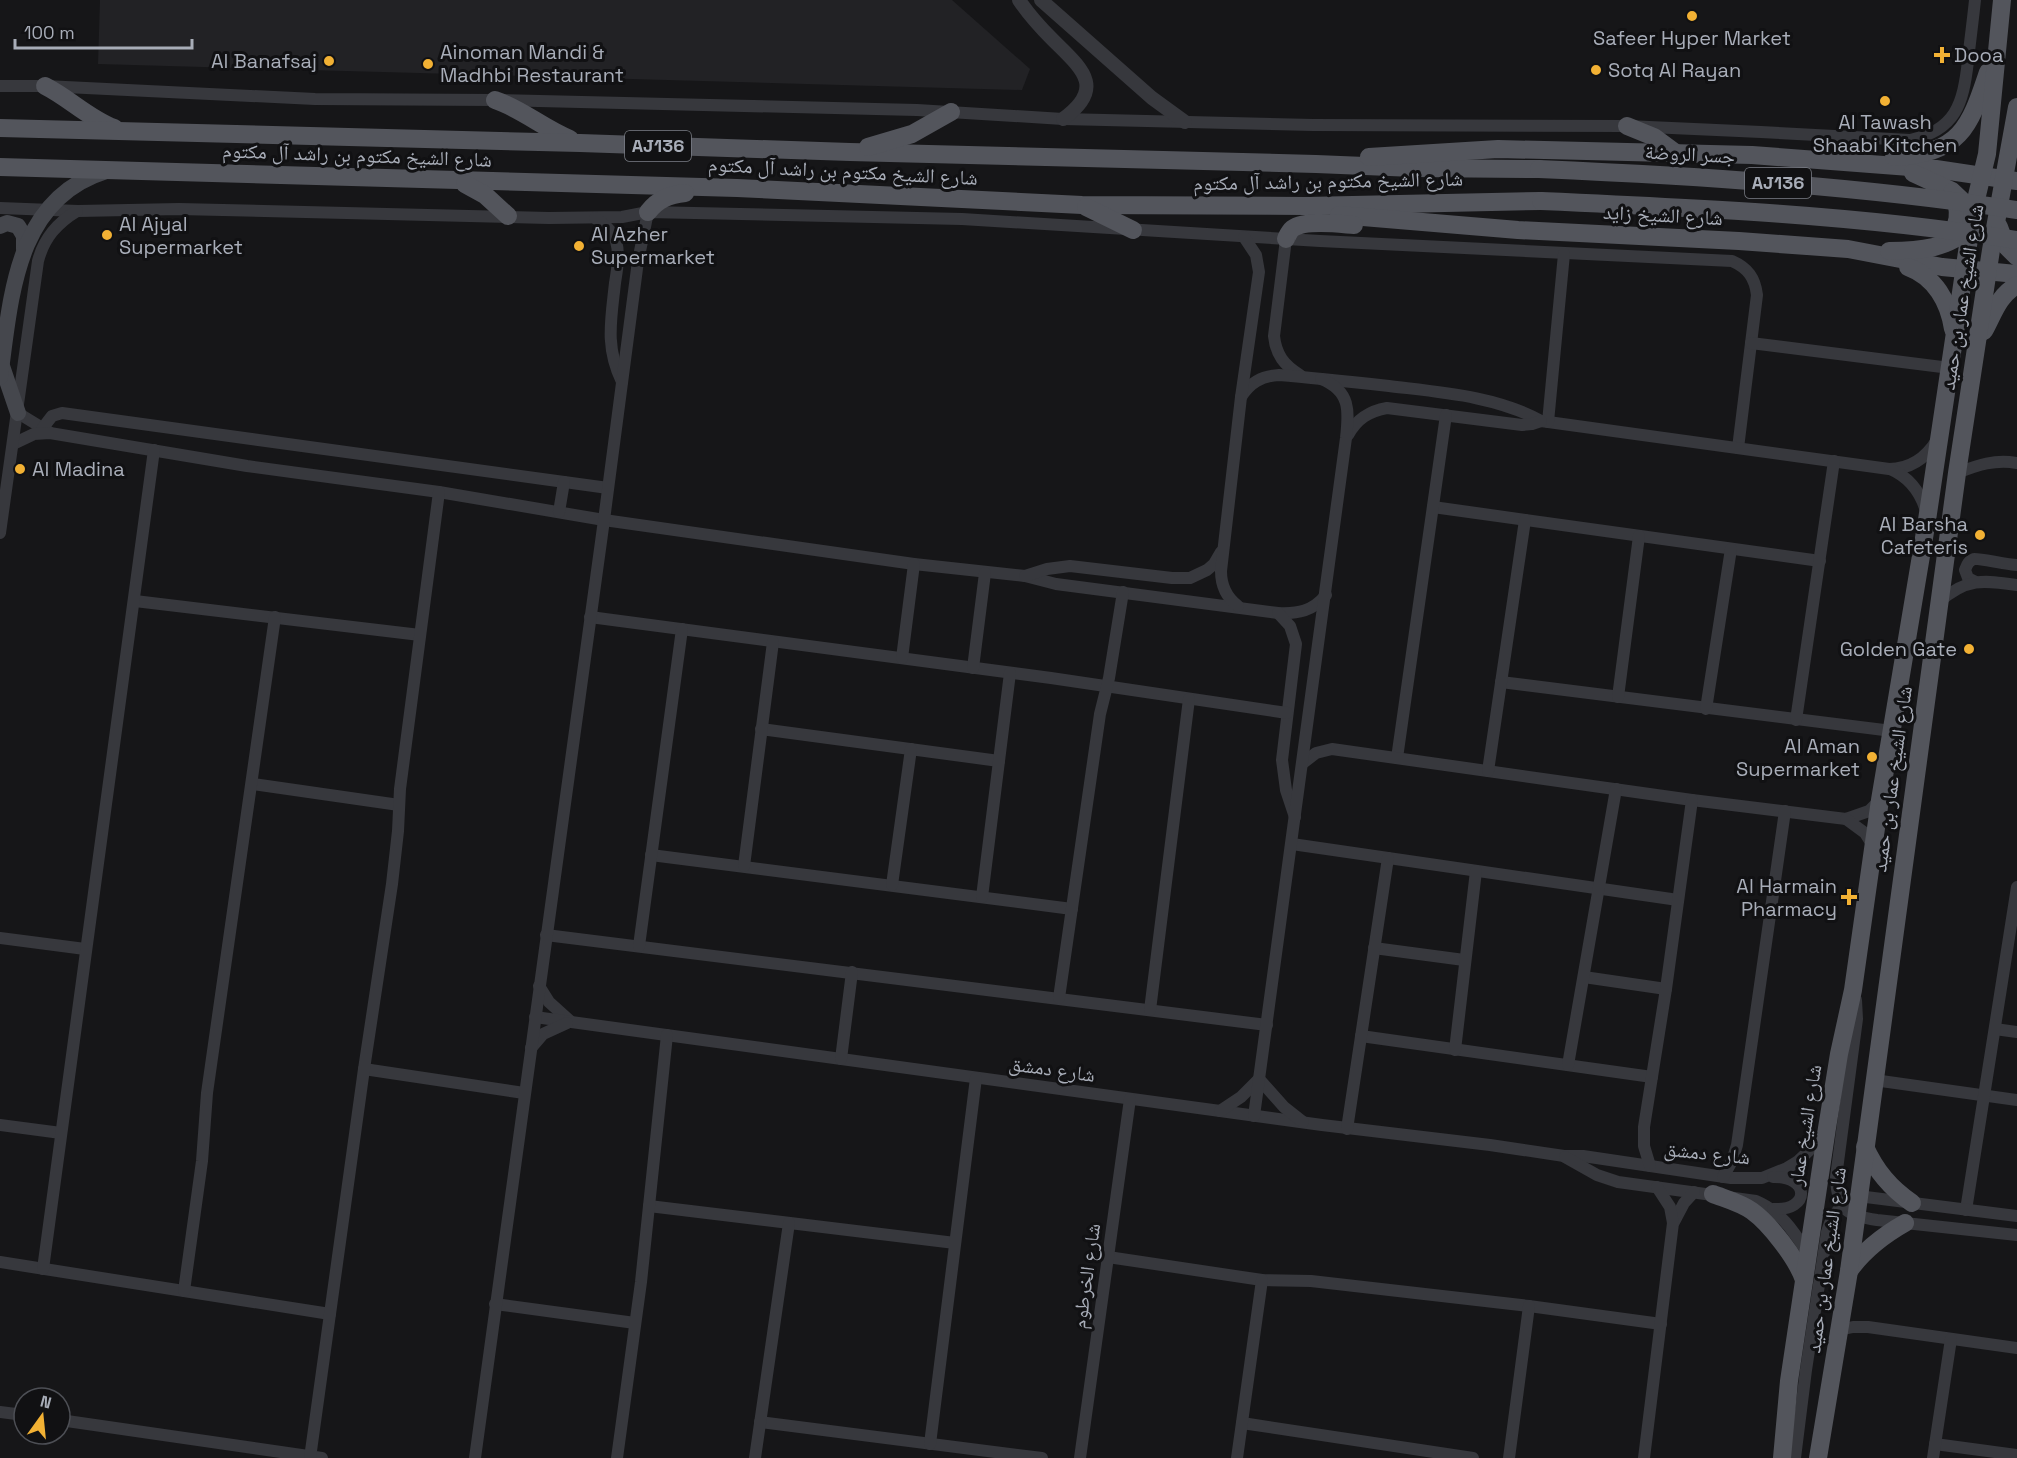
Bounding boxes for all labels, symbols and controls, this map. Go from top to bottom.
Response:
marker: Safeer Hyper Market [1685,9,1699,23]
scale bar [15,12,192,50]
text: 100 m [24,21,75,44]
place label: Safeer Hyper Market [1593,25,1791,51]
place label: Ainoman Mandi & Madhbi Restaurant [440,39,624,88]
place label: Dooa [1954,42,2003,68]
place label: Al Banafsaj [211,48,317,74]
marker: Dooa [1935,48,1949,62]
marker: Al Banafsaj [322,54,336,68]
marker: Ainoman Mandi & Madhbi Restaurant [421,57,435,71]
place label: Sotq Al Rayan [1608,57,1741,83]
marker: Sotq Al Rayan [1589,63,1603,77]
marker: Al Tawash Shaabi Kitchen [1878,94,1892,108]
place label: Al Tawash Shaabi Kitchen [1813,109,1957,158]
road number: AJ136 [625,131,691,161]
street label: شارع الشيخ مكتوم بن راشد آل مكتوم [222,137,492,174]
street label: جسر الروضة [1644,139,1736,169]
street label: شارع الشيخ مكتوم بن راشد آل مكتوم [707,151,978,192]
street label: شارع الشيخ مكتوم بن راشد آل مكتوم [1193,166,1463,197]
road number: AJ136 [1745,168,1811,198]
street label: شارع الشيخ زايد [1602,199,1724,231]
street label: شارع الشيخ عمار بن حميد [1935,202,1989,392]
place label: Al Ajyal Supermarket [119,211,243,260]
place label: Al Azher Supermarket [591,221,715,270]
marker: Al Ajyal Supermarket [100,228,114,242]
marker: Al Azher Supermarket [572,239,586,253]
place label: Al Madina [32,456,125,482]
marker: Al Madina [13,462,27,476]
place label: Al Barsha Cafeteris [1879,511,1968,560]
marker: Al Barsha Cafeteris [1973,528,1987,542]
place label: Golden Gate [1840,636,1957,662]
marker: Golden Gate [1962,642,1976,656]
street label: شارع الشيخ عمار بن حميد [1866,684,1918,874]
place label: Al Aman Supermarket [1736,733,1860,782]
marker: Al Aman Supermarket [1865,750,1879,764]
place label: Al Harmain Pharmacy [1736,873,1837,922]
marker: Al Harmain Pharmacy [1842,890,1856,904]
street label: شارع دمشق [1007,1050,1097,1088]
street label: شارع الشيخ عمار [1782,1063,1827,1188]
street label: شارع دمشق [1663,1136,1751,1170]
street label: شارع الشيخ عمار بن حميد [1800,1165,1852,1355]
street label: شارع الخرطوم [1066,1222,1107,1330]
north arrow [12,1386,72,1446]
text: N [38,1390,54,1414]

